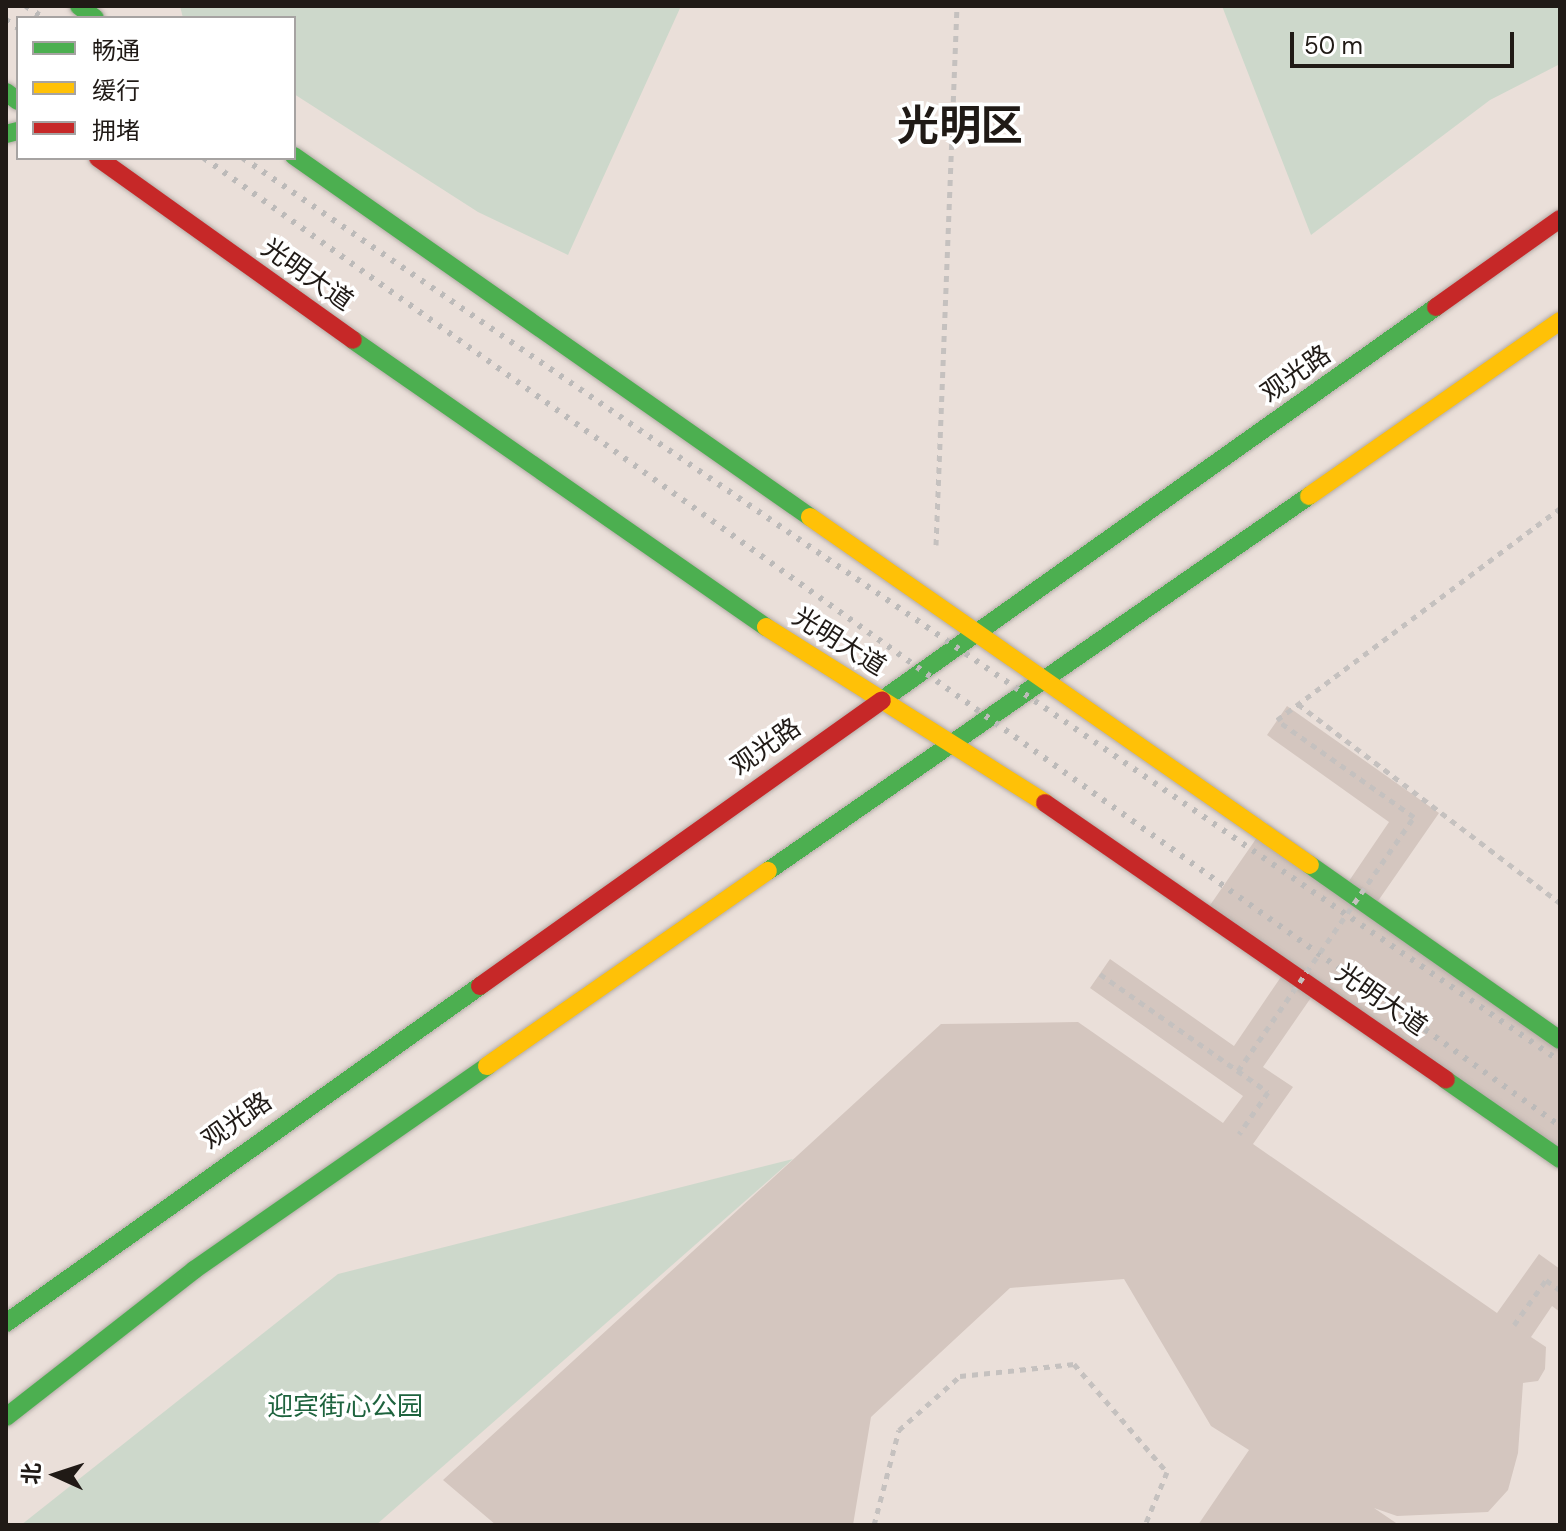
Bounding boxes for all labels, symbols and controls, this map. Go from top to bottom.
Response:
legend [16,16,296,160]
scale bar [1294,16,1518,66]
text: 50 m [1304,30,1363,61]
text: 畅通 [92,35,140,66]
text: 缓行 [92,75,140,106]
district label: 光明区 [897,101,1023,151]
text: 拥堵 [92,115,140,146]
street label: 光明大道 [255,232,359,318]
street label: 观光路 [1255,339,1337,409]
street label: 光明大道 [787,601,891,683]
street label: 观光路 [725,712,807,782]
street label: 光明大道 [1329,957,1433,1043]
street label: 观光路 [196,1086,278,1156]
park label: 迎宾街心公园 [267,1391,423,1423]
north arrow [16,1435,96,1515]
text: 北 [16,1462,47,1485]

